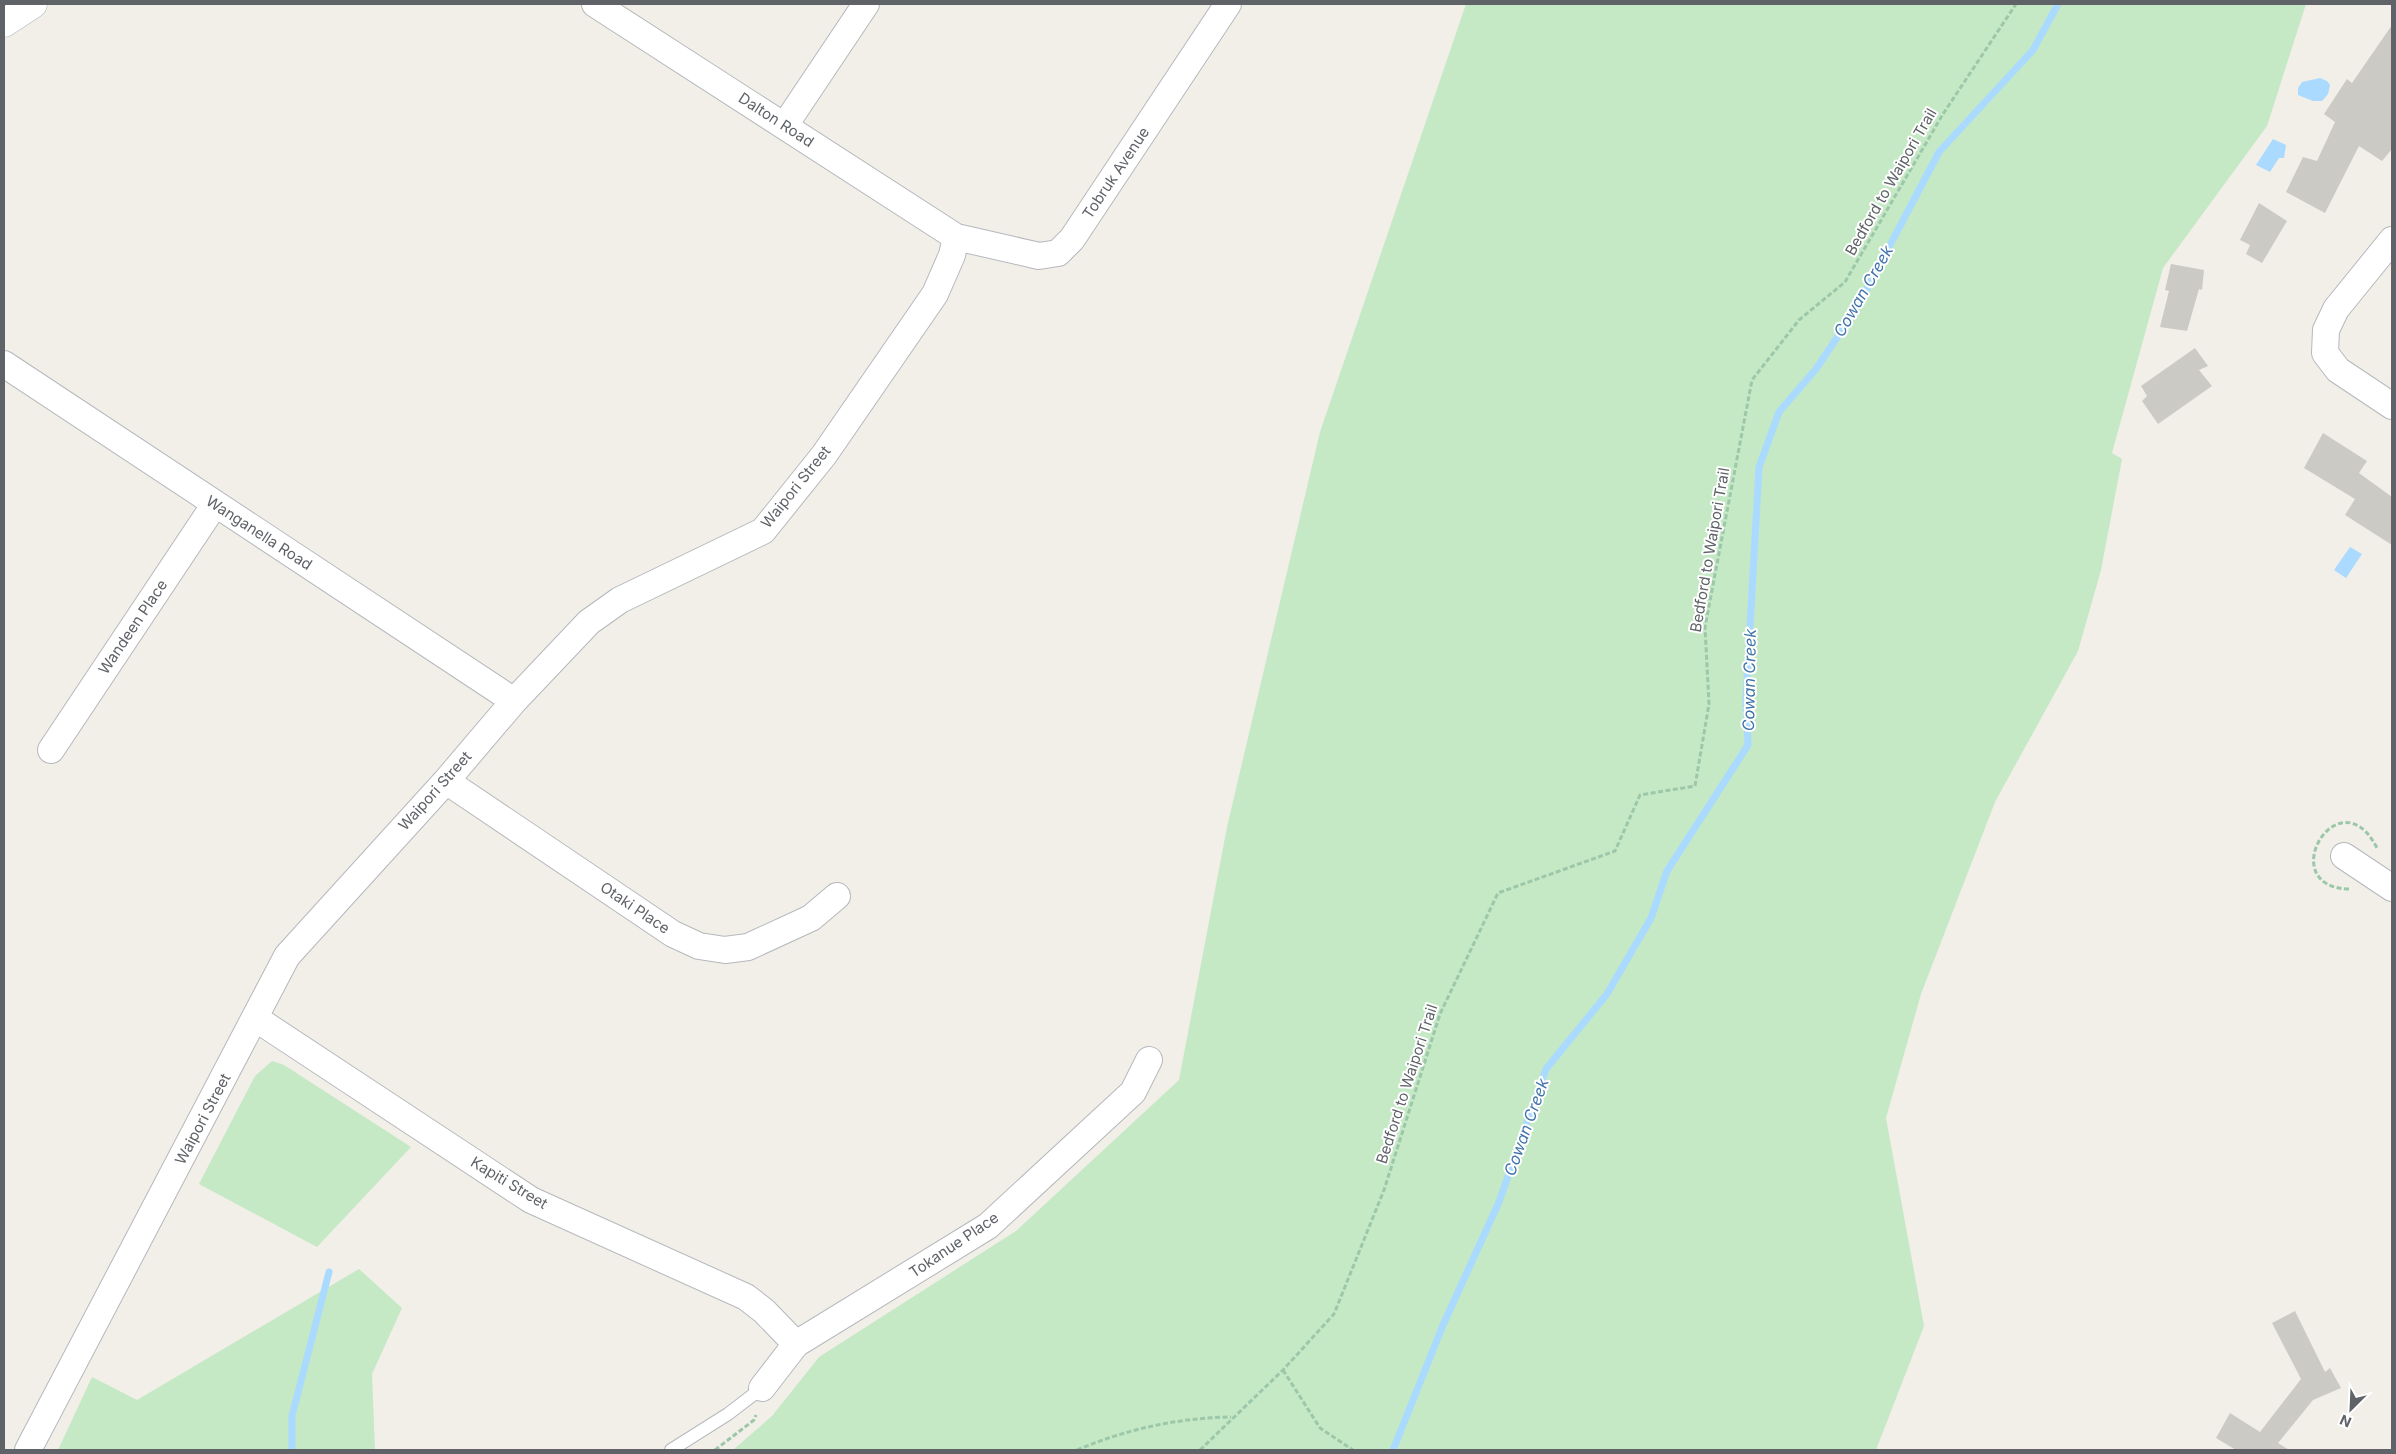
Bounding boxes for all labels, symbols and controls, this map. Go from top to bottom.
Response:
street label: Dalton Road [735,88,818,151]
street label: Bedford to Waipori Trail [1841,105,1940,259]
street label: Tobruk Avenue [1078,123,1153,222]
water label: Cowan Creek [1829,242,1897,340]
street label: Waipori Street [757,442,835,532]
street label: Bedford to Waipori Trail [1686,466,1733,634]
street label: Wanganella Road [203,491,316,574]
street label: Wandeen Place [94,576,171,678]
water label: Cowan Creek [1738,629,1760,731]
street label: Waipori Street [394,747,475,834]
street label: Otaki Place [597,877,674,938]
street label: Bedford to Waipori Trail [1372,1002,1441,1166]
street label: Waipori Street [171,1070,235,1168]
water label: Cowan Creek [1499,1075,1553,1178]
street label: Kapiti Street [467,1152,551,1213]
street label: Tokanue Place [905,1208,1002,1281]
north arrow [2326,1384,2376,1434]
text: N [2337,1411,2354,1431]

